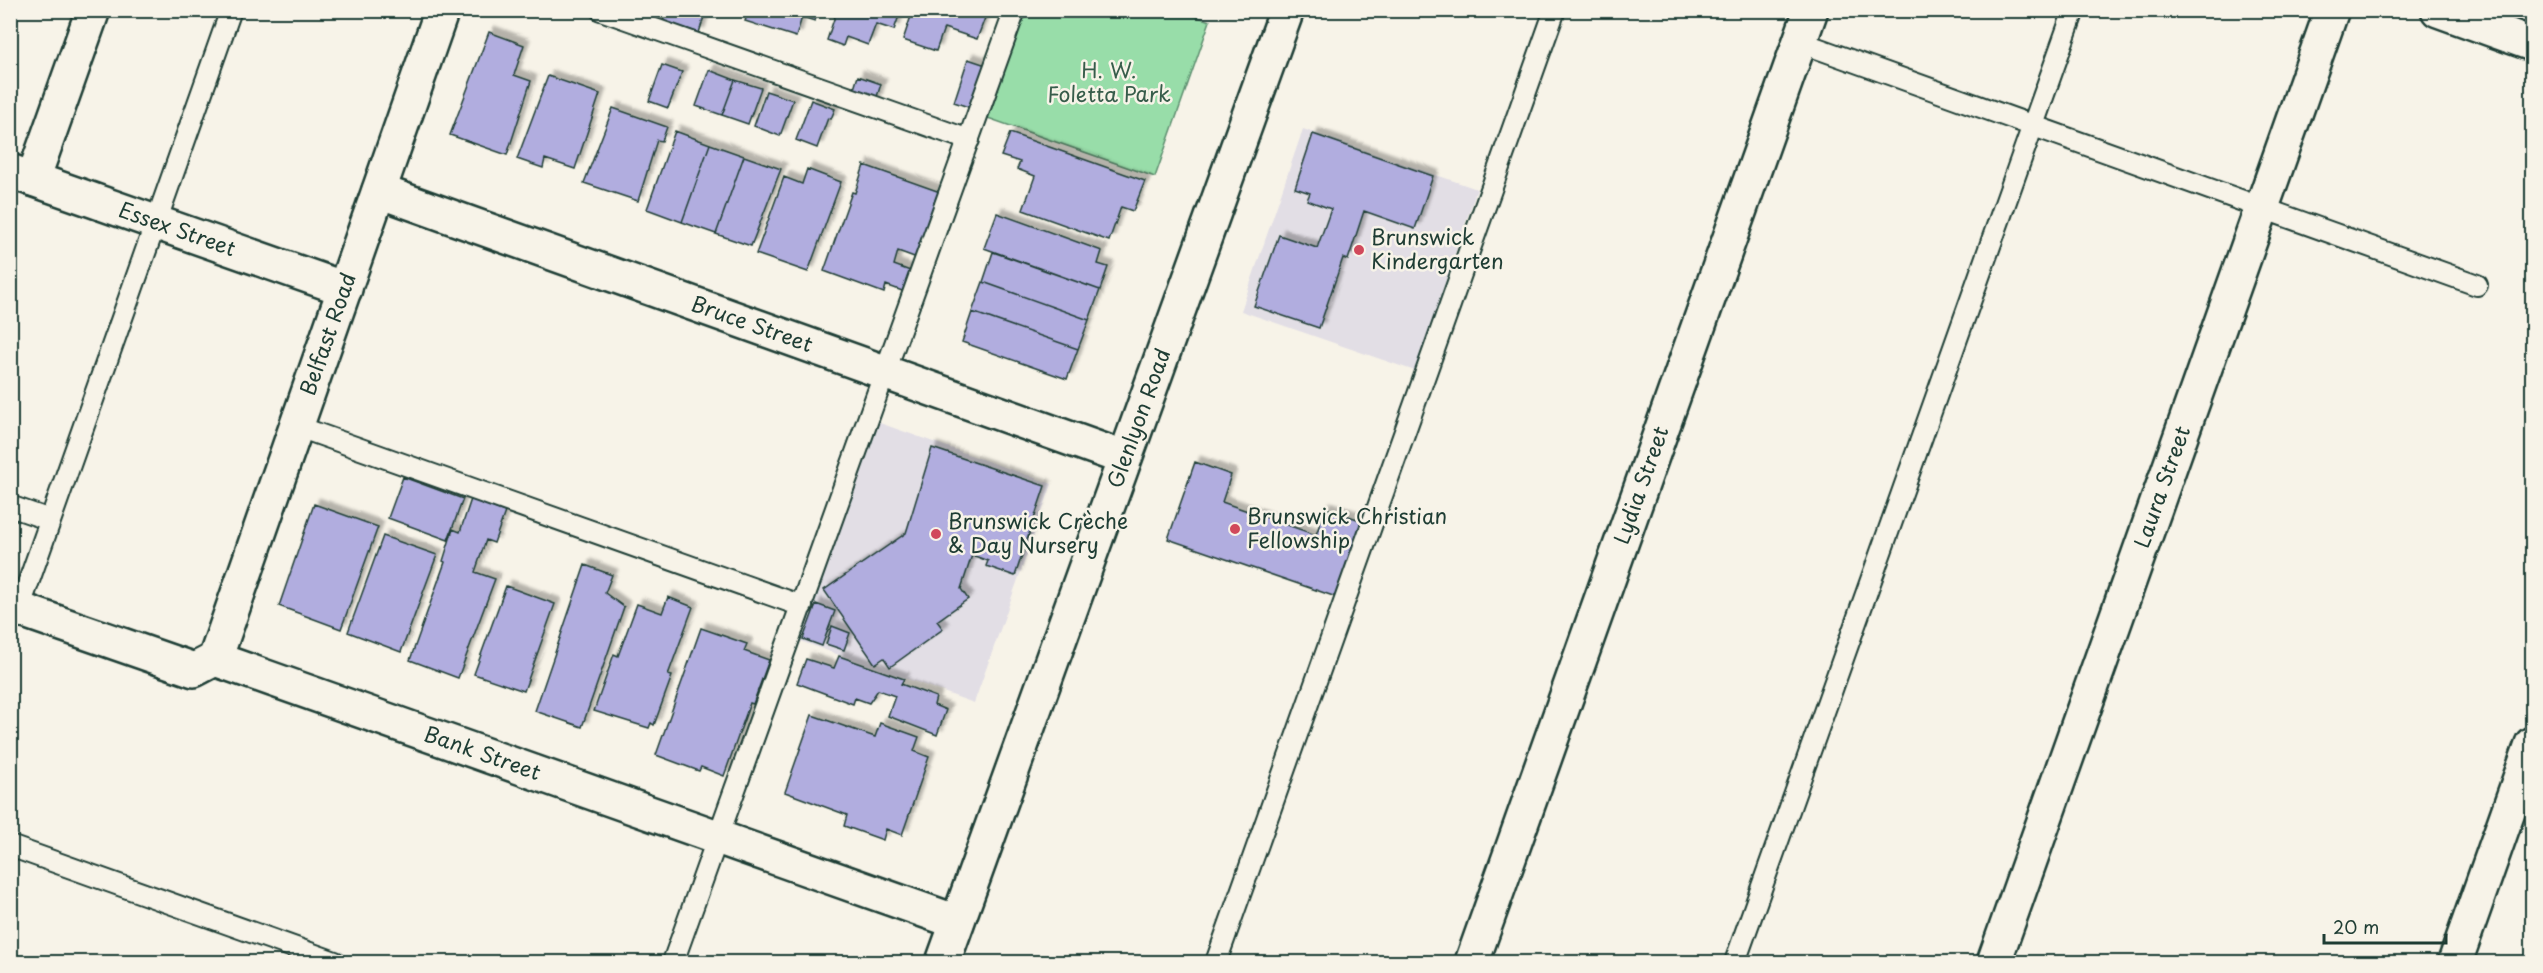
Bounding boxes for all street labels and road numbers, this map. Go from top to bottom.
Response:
street label: Essex Street [115,193,241,263]
street label: Belfast Road [290,268,363,399]
street label: Bruce Street [687,286,818,359]
street label: Glenlyon Road [1098,343,1177,492]
street label: Lydia Street [1604,421,1676,548]
street label: Laura Street [2124,421,2197,552]
street label: Bank Street [420,716,546,787]

